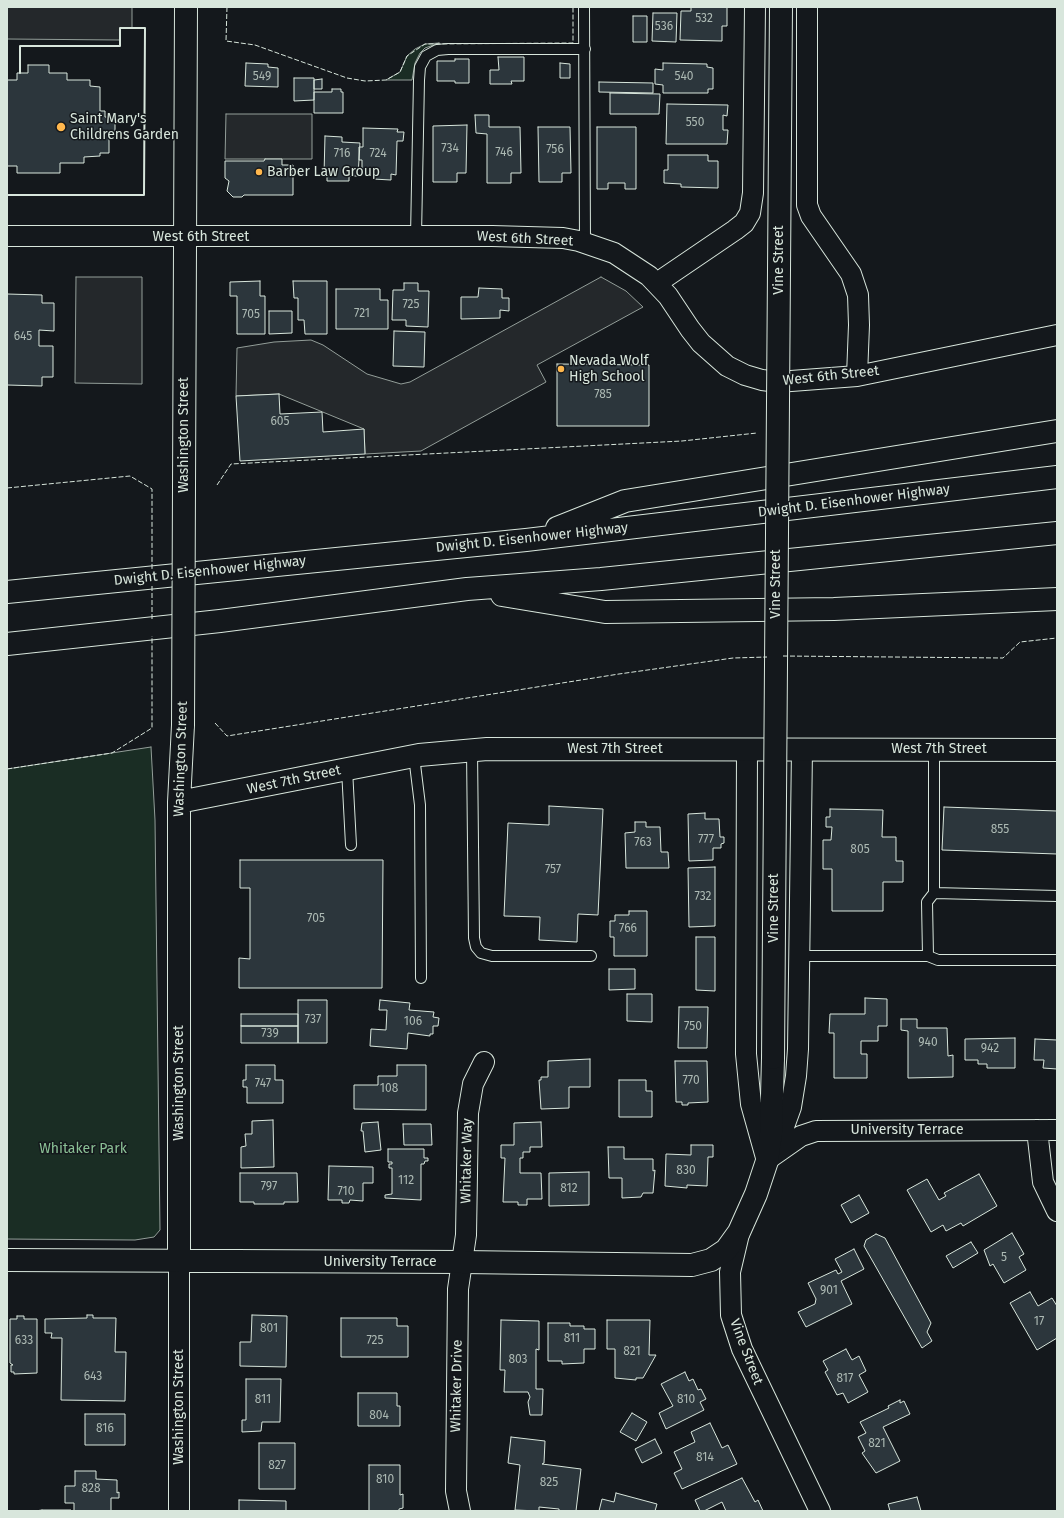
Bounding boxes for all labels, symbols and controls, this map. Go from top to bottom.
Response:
house number: 532 [695,12,713,26]
house number: 536 [655,20,673,34]
house number: 549 [253,70,271,84]
house number: 540 [674,70,694,84]
place label: Saint Mary's Childrens Garden [70,111,179,144]
house number: 550 [686,116,704,130]
marker: Saint Mary's Childrens Garden [55,121,67,133]
house number: 734 [441,142,459,156]
house number: 756 [546,143,564,157]
house number: 746 [495,146,513,160]
house number: 716 [334,147,350,161]
house number: 724 [369,147,387,161]
place label: Barber Law Group [267,164,380,180]
marker: Barber Law Group [254,167,264,177]
street label: Vine Street [771,225,787,295]
street label: West 6th Street [476,228,574,250]
street label: West 6th Street [153,229,249,245]
house number: 725 [402,298,420,312]
house number: 721 [354,307,370,321]
house number: 705 [242,308,260,322]
house number: 645 [14,330,32,344]
place label: Nevada Wolf High School [569,353,649,386]
street label: West 6th Street [782,363,880,389]
marker: Nevada Wolf High School [556,364,566,374]
street label: Washington Street [176,377,192,493]
house number: 785 [594,388,612,402]
house number: 605 [270,415,290,429]
street label: Dwight D. Eisenhower Highway [757,481,951,521]
street label: Dwight D. Eisenhower Highway [435,520,629,556]
street label: Vine Street [768,549,784,619]
street label: Dwight D. Eisenhower Highway [113,553,307,589]
street label: Washington Street [171,701,191,817]
street label: West 7th Street [567,741,663,757]
street label: West 7th Street [891,741,987,757]
street label: West 7th Street [246,762,342,798]
house number: 855 [991,823,1009,837]
house number: 777 [698,833,714,847]
house number: 763 [634,836,652,850]
house number: 805 [850,843,870,857]
house number: 757 [545,863,561,877]
street label: Vine Street [766,873,782,943]
house number: 732 [694,890,712,904]
house number: 705 [307,912,325,926]
house number: 766 [619,922,637,936]
house number: 737 [305,1013,321,1027]
house number: 106 [404,1015,422,1029]
house number: 750 [684,1020,702,1034]
street label: Washington Street [171,1025,187,1141]
house number: 739 [261,1027,279,1041]
house number: 940 [918,1036,938,1050]
house number: 942 [981,1042,999,1056]
house number: 770 [682,1074,700,1088]
house number: 747 [255,1077,271,1091]
house number: 108 [380,1082,398,1096]
street label: Whitaker Way [458,1118,476,1204]
street label: University Terrace [850,1122,964,1138]
park label: Whitaker Park [39,1141,127,1157]
house number: 830 [676,1164,696,1178]
house number: 112 [398,1174,414,1188]
house number: 797 [261,1180,277,1194]
house number: 812 [560,1182,578,1196]
house number: 710 [337,1185,355,1199]
house number: 5 [1001,1251,1007,1265]
street label: University Terrace [323,1254,437,1270]
house number: 901 [820,1284,838,1298]
house number: 17 [1034,1315,1044,1329]
street label: Vine Street [726,1317,766,1387]
house number: 801 [260,1322,278,1336]
house number: 811 [564,1332,580,1346]
house number: 633 [15,1334,33,1348]
house number: 725 [366,1334,384,1348]
street label: Whitaker Drive [448,1339,466,1433]
house number: 821 [623,1345,641,1359]
street label: Washington Street [171,1349,187,1465]
house number: 803 [508,1353,528,1367]
house number: 643 [84,1370,102,1384]
house number: 817 [837,1372,853,1386]
house number: 811 [255,1393,271,1407]
house number: 810 [677,1393,695,1407]
house number: 804 [369,1409,389,1423]
house number: 816 [96,1422,114,1436]
house number: 821 [868,1437,886,1451]
house number: 814 [696,1451,714,1465]
house number: 827 [268,1459,286,1473]
house number: 810 [376,1473,394,1487]
house number: 825 [540,1476,558,1490]
house number: 828 [81,1482,101,1496]

